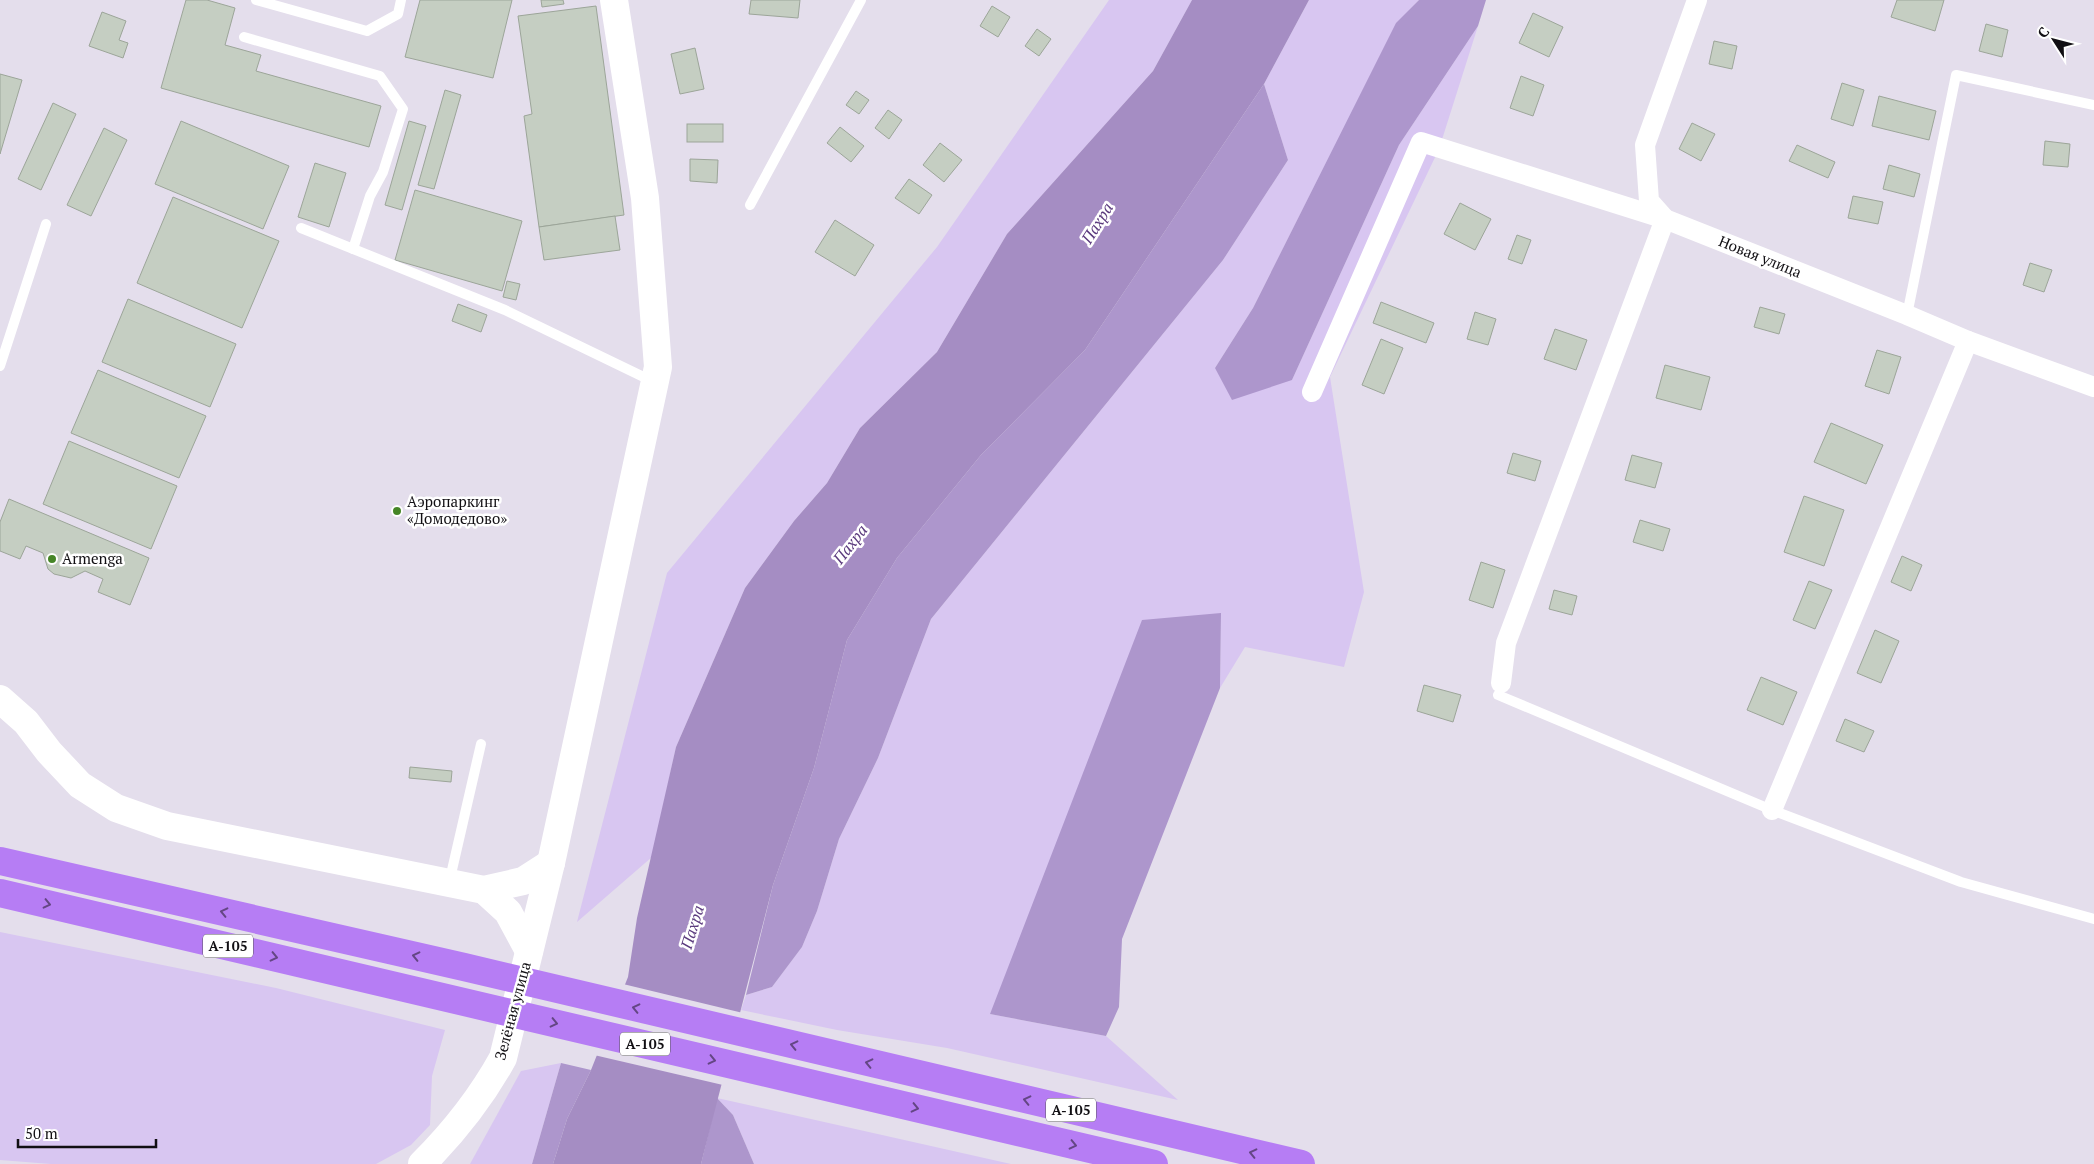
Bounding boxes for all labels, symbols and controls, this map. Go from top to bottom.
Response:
north arrow [2029,15,2079,65]
text: С [2033,23,2053,41]
water label: Пахра [1075,198,1118,249]
street label: Новая улица [1716,230,1805,282]
place label: Аэропаркинг «Домодедово» [407,491,507,528]
marker: Аэропаркинг «Домодедово» [391,505,403,517]
water label: Пахра [827,520,872,569]
place label: Armenga [62,548,123,568]
marker: Armenga [46,553,58,565]
one-way arrow [43,898,52,909]
water label: Пахра [675,903,709,952]
one-way arrow [219,907,228,918]
road number: А-105 [203,934,253,958]
one-way arrow [269,951,278,962]
one-way arrow [412,951,421,962]
street label: Зелёная улица [489,959,535,1062]
one-way arrow [631,1003,640,1014]
one-way arrow [550,1017,559,1028]
road number: А-105 [620,1032,670,1056]
one-way arrow [789,1040,798,1051]
one-way arrow [708,1054,717,1065]
one-way arrow [864,1058,873,1069]
one-way arrow [1022,1095,1031,1106]
road number: А-105 [1046,1098,1096,1122]
one-way arrow [910,1102,919,1113]
scale bar [18,1116,155,1148]
text: 50 m [25,1123,58,1143]
one-way arrow [1069,1139,1078,1150]
one-way arrow [1249,1148,1258,1159]

